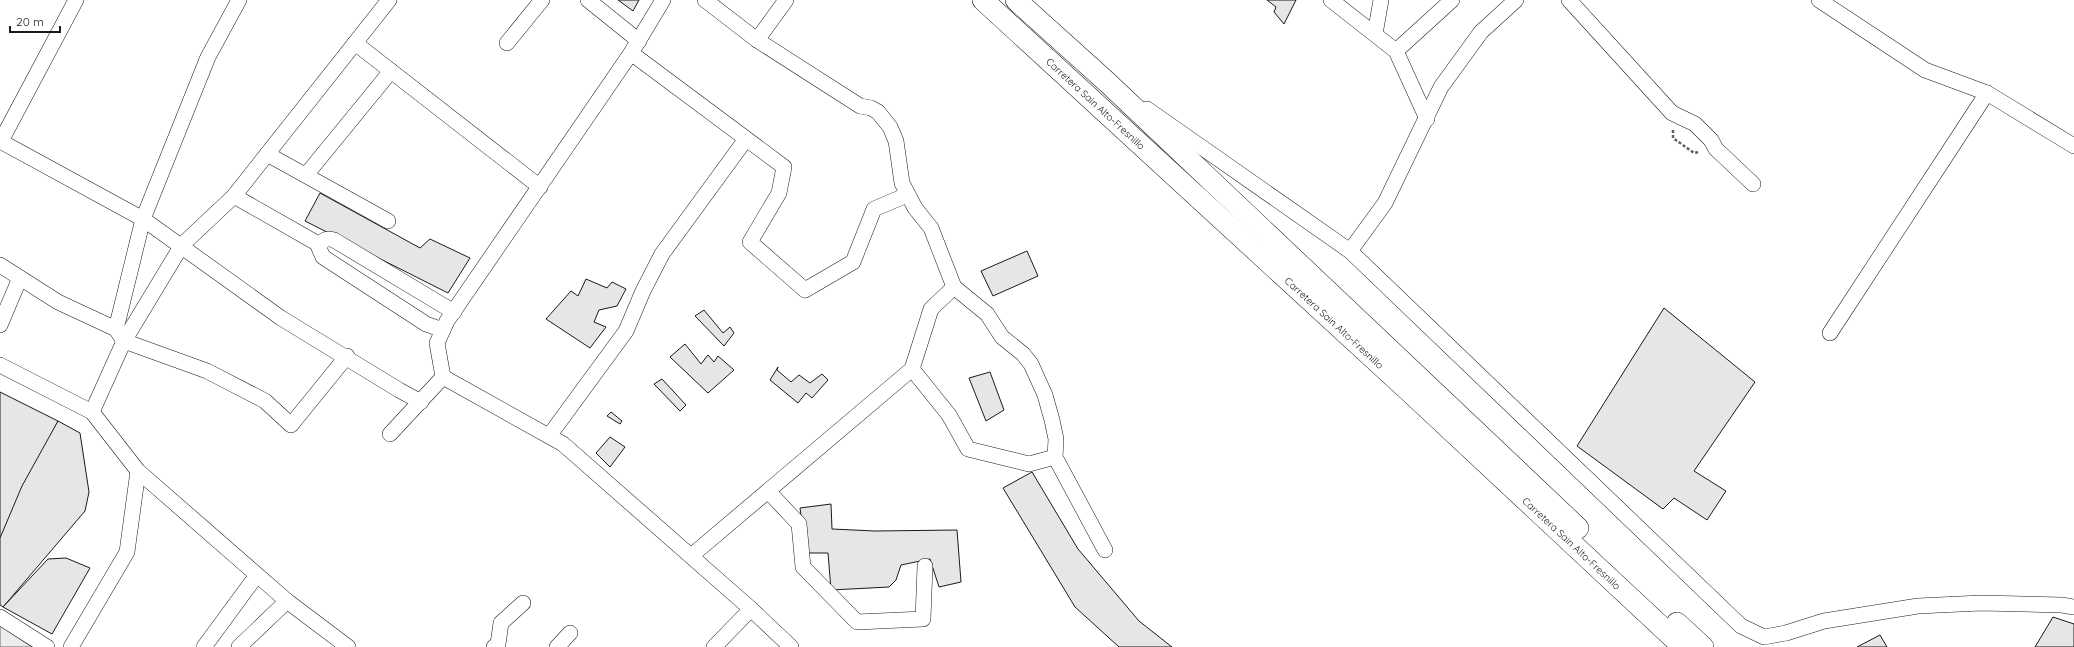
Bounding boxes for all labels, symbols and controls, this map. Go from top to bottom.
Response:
scale bar [10,8,60,34]
text: 20 m [16,14,44,29]
street label: Carretera Sain Alto-Fresnillo [1044,55,1148,152]
street label: Carretera Sain Alto-Fresnillo [1282,274,1386,371]
street label: Carretera Sain Alto-Fresnillo [1520,494,1624,592]

